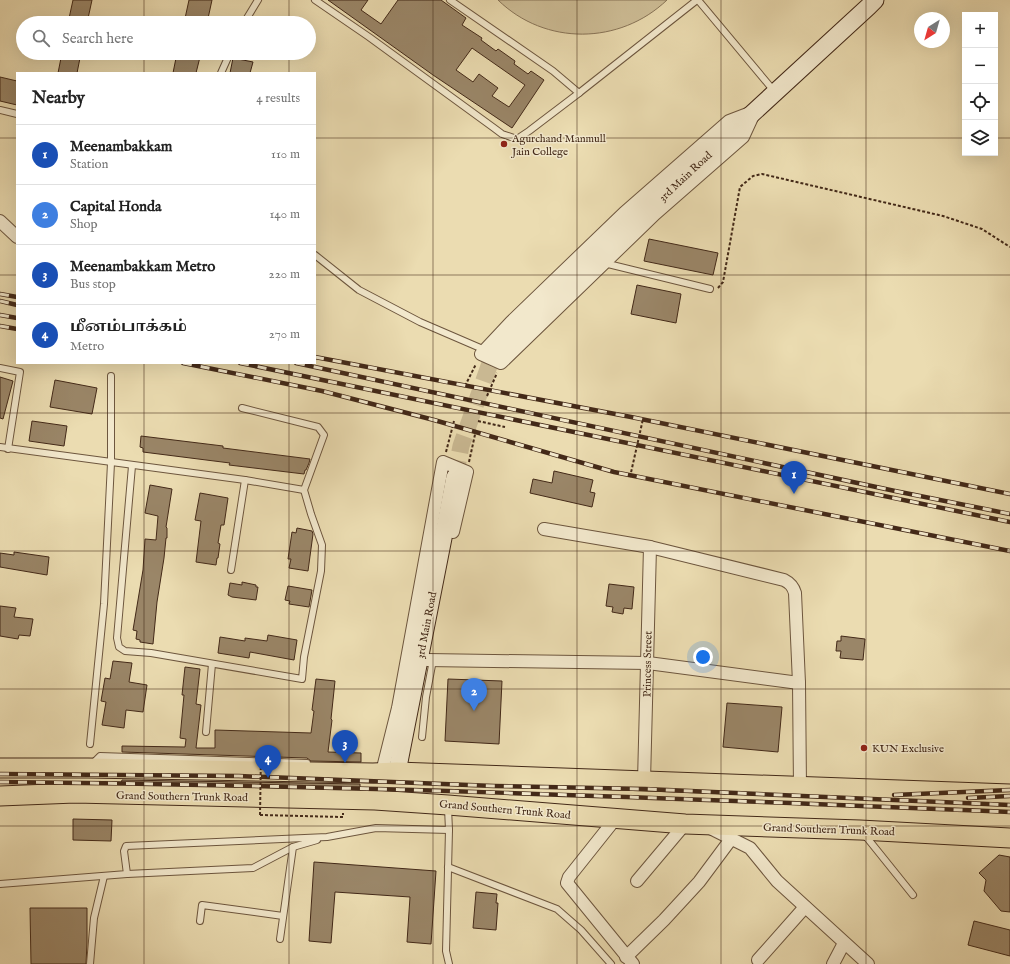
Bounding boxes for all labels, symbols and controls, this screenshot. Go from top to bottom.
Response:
north arrow [914,12,950,48]
map controls [962,12,998,156]
button: + [962,12,998,48]
search box [16,16,316,60]
icon: search [30,27,52,49]
text: Search here [62,29,133,48]
button: − [962,48,998,84]
button: locate [962,84,998,120]
text: Nearby [32,88,85,109]
text: 4 results [256,90,300,107]
button: layers [962,120,998,156]
place label: Agurchand Manmull Jain College [510,132,606,159]
text: Meenambakkam [70,137,172,156]
marker: Agurchand Manmull Jain College [499,139,509,149]
text: 1 [43,146,47,163]
text: 110 m [271,146,300,163]
street label: 3rd Main Road [656,148,715,205]
text: Station [70,156,109,173]
text: Capital Honda [70,197,161,216]
text: 2 [42,206,48,223]
text: 140 m [270,206,300,223]
text: Shop [70,216,98,233]
text: Meenambakkam Metro [70,257,215,276]
text: 3 [43,266,47,283]
text: 220 m [269,266,300,283]
text: Bus stop [70,276,116,293]
text: மீனம்பாக்கம் [70,317,187,336]
text: 4 [42,326,48,343]
text: 270 m [269,326,300,343]
text: Metro [70,338,104,355]
pin: 1 [781,461,807,494]
street label: 3rd Main Road [414,591,440,660]
street label: Princess Street [640,630,656,697]
your location [693,647,713,667]
pin: 2 [461,678,487,711]
pin: 3 [332,730,358,763]
place label: KUN Exclusive [872,742,944,756]
marker: KUN Exclusive [859,743,869,753]
pin: 4 [255,745,281,778]
street label: Grand Southern Trunk Road [116,789,248,805]
street label: Grand Southern Trunk Road [439,797,571,823]
street label: Grand Southern Trunk Road [763,821,895,839]

